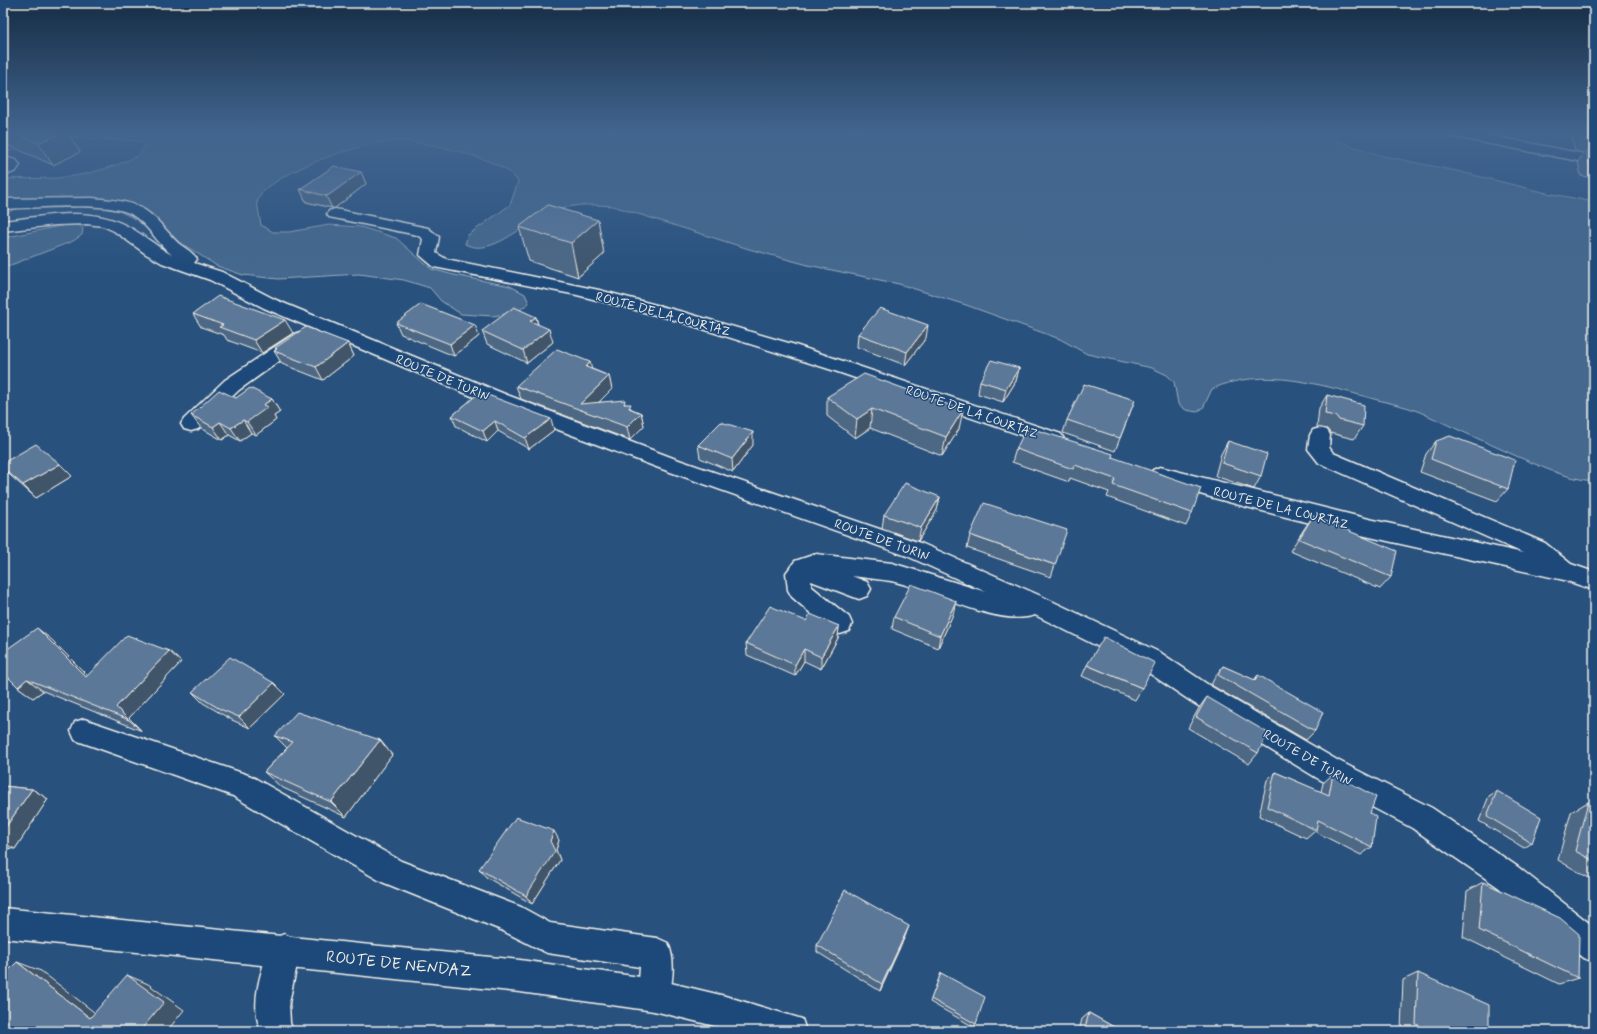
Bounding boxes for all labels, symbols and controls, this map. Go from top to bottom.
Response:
street label: ROUTE DE LA COURTAZ [594,288,732,341]
street label: ROUTE DE TURIN [393,351,492,406]
street label: ROUTE DE LA COURTAZ [903,382,1040,443]
street label: ROUTE DE LA COURTAZ [1211,483,1350,533]
street label: ROUTE DE TURIN [832,515,932,566]
street label: ROUTE DE TURIN [1260,726,1355,791]
street label: ROUTE DE NENDAZ [325,946,473,983]

